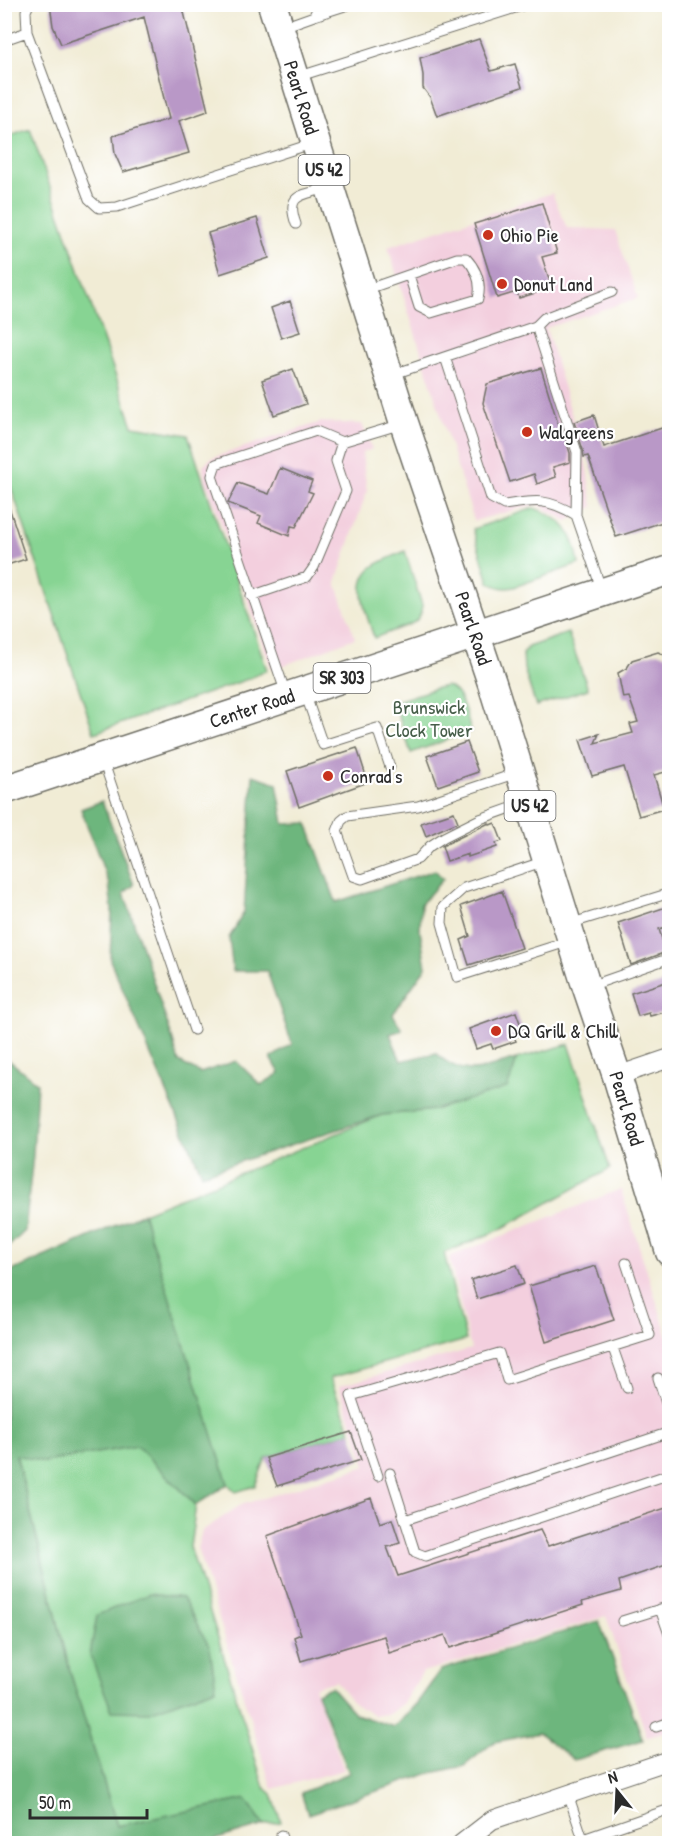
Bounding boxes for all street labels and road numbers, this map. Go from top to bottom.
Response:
street label: Pearl Road [278,57,326,138]
road number: US 42 [298,155,350,185]
street label: Pearl Road [449,588,499,669]
road number: SR 303 [314,663,370,693]
street label: Center Road [206,681,298,734]
road number: US 42 [504,791,556,821]
street label: Pearl Road [603,1068,651,1149]

